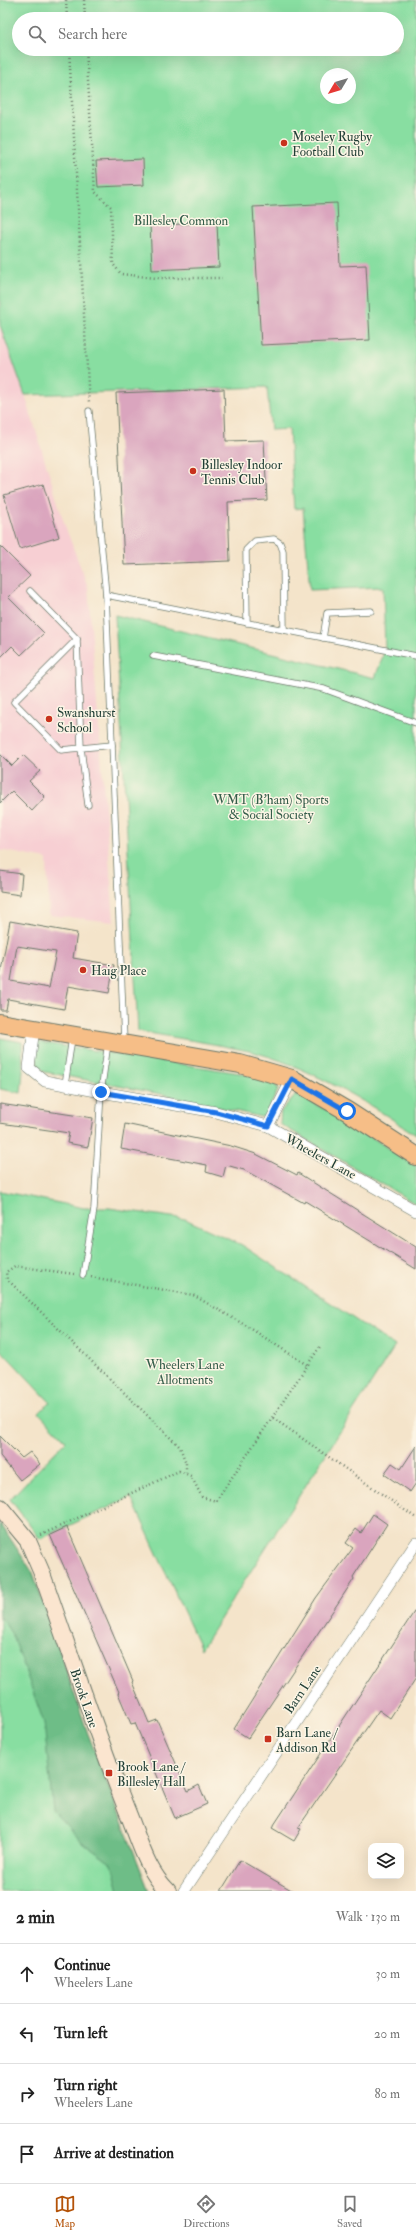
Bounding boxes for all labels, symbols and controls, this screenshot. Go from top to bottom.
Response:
search box [12,12,404,56]
icon: search [26,23,48,45]
text: Search here [58,25,127,44]
north arrow [320,68,356,104]
place label: Moseley Rugby Football Club [292,129,372,160]
marker: Moseley Rugby Football Club [279,138,289,148]
park label: Billesley Common [134,213,229,230]
place label: Billesley Indoor Tennis Club [201,457,282,488]
marker: Billesley Indoor Tennis Club [188,466,198,476]
place label: Swanshurst School [57,705,116,736]
marker: Swanshurst School [44,714,54,724]
park label: WMT (B'ham) Sports & Social Society [212,792,329,824]
place label: Haig Place [91,963,147,979]
marker: Haig Place [78,965,88,975]
route end [92,1083,110,1101]
route start [338,1102,356,1120]
street label: Wheelers Lane [281,1130,359,1183]
park label: Wheelers Lane Allotments [145,1357,225,1388]
street label: Barn Lane [281,1662,325,1717]
street label: Brook Lane [66,1667,102,1731]
place label: Barn Lane / Addison Rd [275,1725,339,1756]
marker: Barn Lane / Addison Rd [263,1734,273,1744]
place label: Brook Lane / Billesley Hall [117,1759,186,1791]
marker: Brook Lane / Billesley Hall [104,1768,114,1778]
map controls [368,1843,404,1879]
button: layers [368,1843,404,1879]
text: 2 min [16,1907,55,1928]
text: Walk · 130 m [336,1909,400,1925]
text: Continue [54,1956,110,1975]
icon: ahead [16,1963,38,1985]
text: 30 m [376,1966,400,1982]
text: Wheelers Lane [54,1975,133,1991]
icon: left [16,2023,38,2045]
text: Turn left [54,2024,108,2043]
text: 20 m [374,2026,400,2042]
text: Turn right [54,2076,117,2095]
icon: right [16,2083,38,2105]
text: 80 m [374,2086,400,2102]
text: Wheelers Lane [54,2095,133,2111]
icon: arrive [16,2143,38,2165]
text: Arrive at destination [54,2144,174,2163]
tab: Map [54,2193,76,2230]
tab: Directions [183,2193,230,2230]
tab: Saved [337,2193,362,2230]

